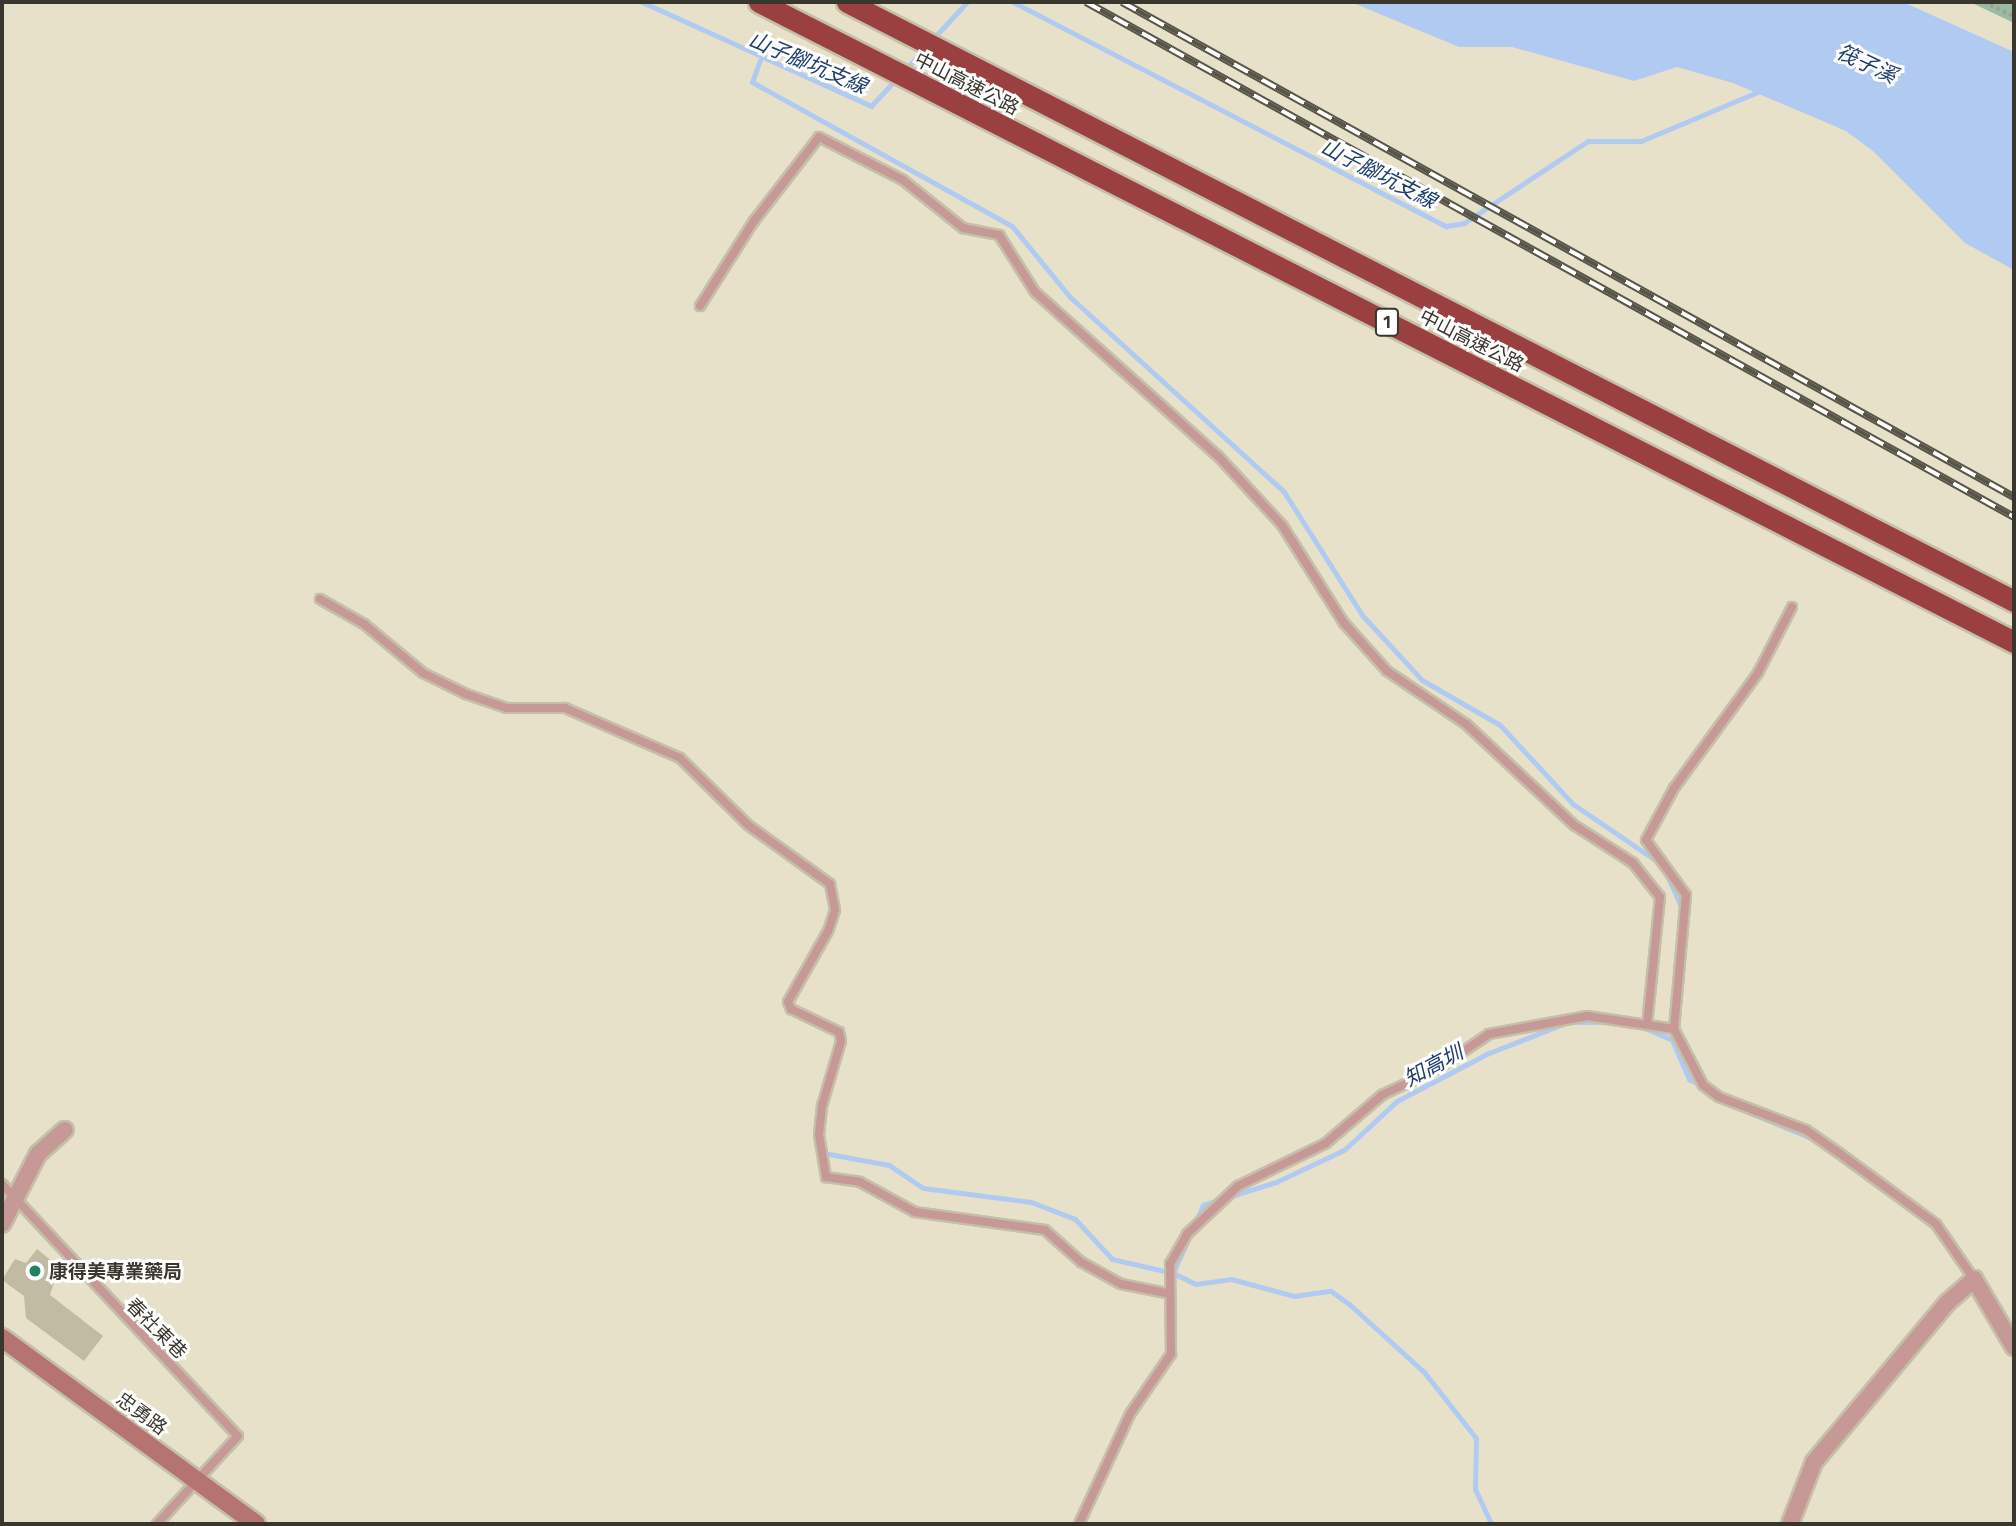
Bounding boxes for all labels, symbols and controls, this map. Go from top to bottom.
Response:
water label: 山子腳坑支線 [745,26,871,98]
water label: 筏子溪 [1833,38,1901,88]
street label: 中山高速公路 [911,47,1023,119]
water label: 山子腳坑支線 [1317,133,1441,213]
street label: 中山高速公路 [1416,304,1528,376]
road number: 1 [1375,308,1399,336]
water label: 知高圳 [1399,1039,1467,1091]
place label: 康得美專業藥局 [49,1260,182,1282]
marker: 康得美專業藥局 [27,1263,43,1279]
street label: 春社東巷 [122,1293,192,1363]
street label: 忠勇路 [112,1387,172,1439]

